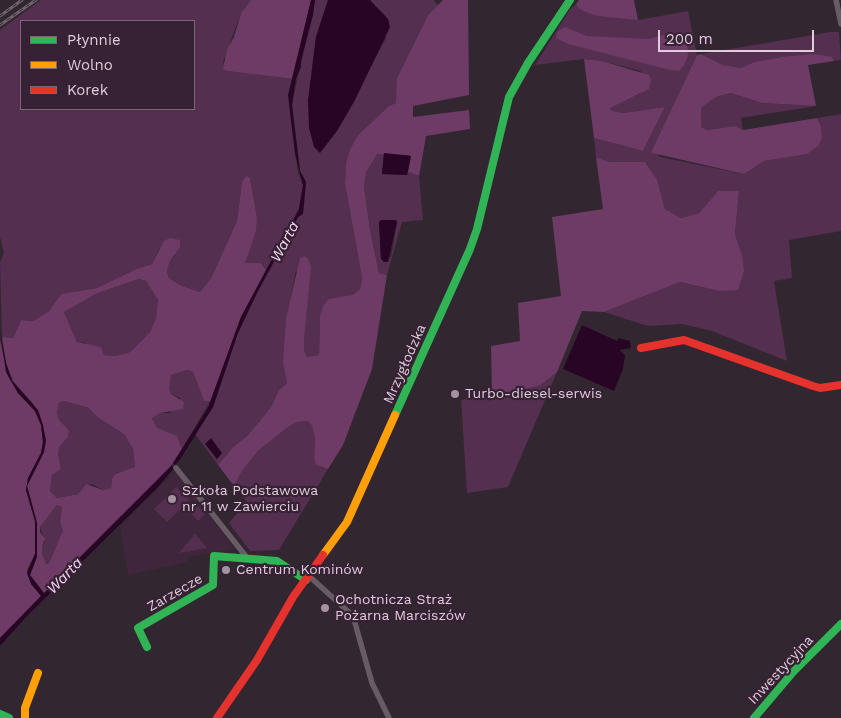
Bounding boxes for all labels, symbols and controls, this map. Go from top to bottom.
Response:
legend [20,20,195,110]
scale bar [661,20,817,52]
text: 200 m [666,30,713,48]
text: Płynnie [67,31,121,49]
text: Wolno [67,56,113,74]
text: Korek [67,81,108,99]
water label: Warta [267,219,303,265]
street label: Mrzygłodzka [380,322,430,406]
place label: Turbo-diesel-serwis [465,386,602,402]
marker: Turbo-diesel-serwis [449,388,461,400]
place label: Szkoła Podstawowa nr 11 w Zawierciu [182,483,318,516]
marker: Szkoła Podstawowa nr 11 w Zawierciu [166,493,178,505]
water label: Warta [43,554,87,598]
place label: Centrum Kominów [236,562,363,578]
marker: Centrum Kominów [220,564,232,576]
street label: Zarzecze [144,570,206,616]
place label: Ochotnicza Straż Pożarna Marciszów [335,592,466,624]
marker: Ochotnicza Straż Pożarna Marciszów [319,602,331,614]
street label: Inwestycyjna [745,632,817,708]

